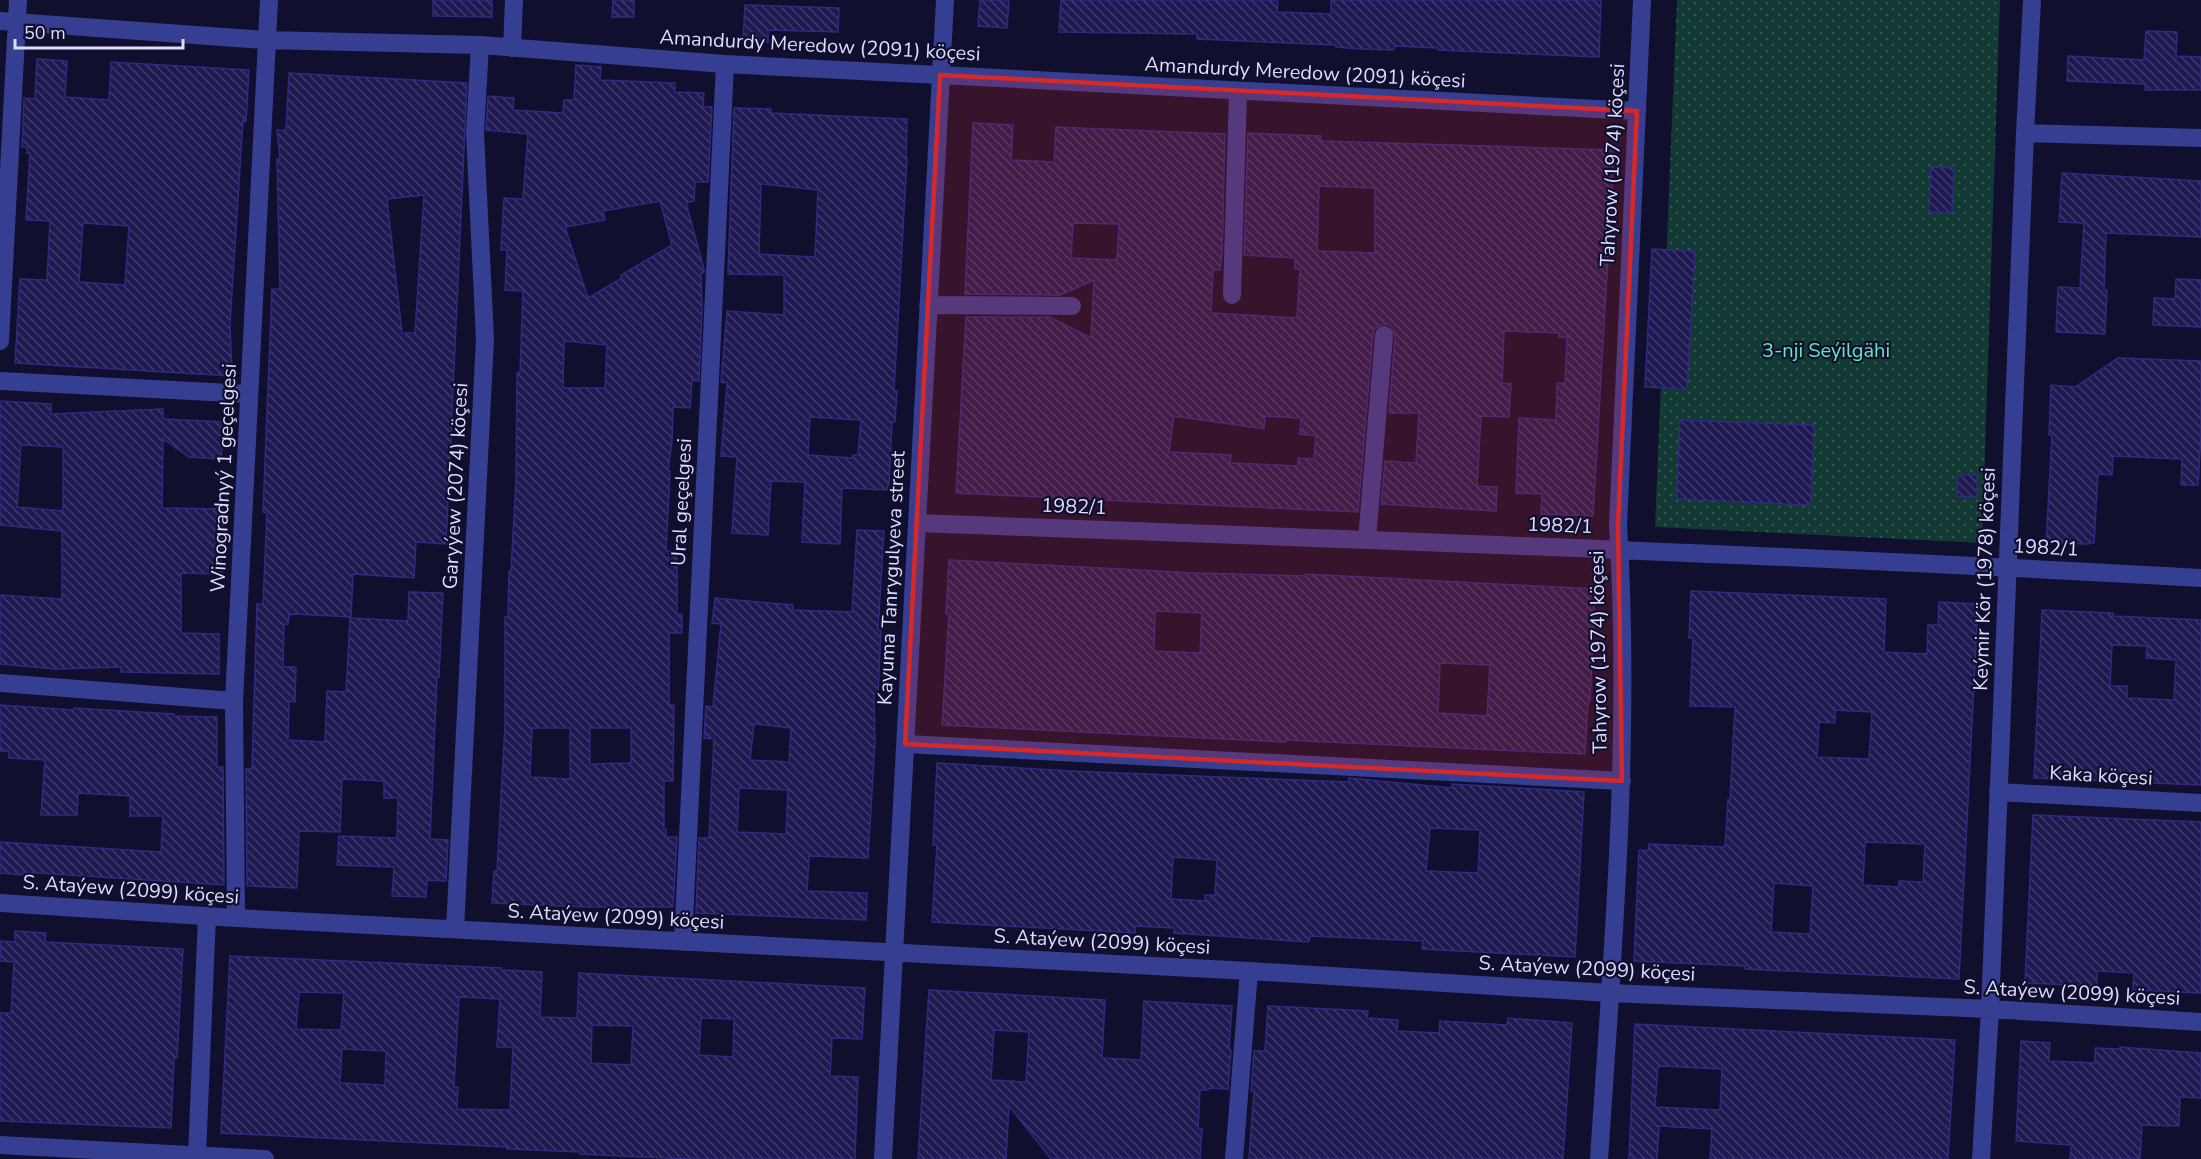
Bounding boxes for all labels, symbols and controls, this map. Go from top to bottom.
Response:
scale bar [15,12,183,50]
text: 50 m [24,21,66,45]
street label: Amandurdy Meredow (2091) köçesi [659,24,981,67]
street label: Amandurdy Meredow (2091) köçesi [1144,51,1466,94]
street label: Tahyrow (1974) köçesi [1594,63,1631,267]
park label: 3-nji Seýilgähi [1762,337,1890,364]
street label: Winogradnyý 1 geçelgesi [204,363,243,593]
street label: Garyýew (2074) köçesi [437,382,474,590]
street label: Ural geçelgesi [665,438,698,567]
street label: Kayuma Tanrygulyeva street [871,449,912,706]
street label: Keýmir Kör (1978) köçesi [1967,467,2002,691]
street label: 1982/1 [1041,492,1107,521]
street label: 1982/1 [1527,511,1593,540]
street label: 1982/1 [2012,532,2079,563]
street label: Tahyrow (1974) köçesi [1583,550,1614,754]
street label: Kaka köçesi [2049,759,2153,792]
street label: S. Ataýew (2099) köçesi [22,868,240,911]
street label: S. Ataýew (2099) köçesi [507,897,725,936]
street label: S. Ataýew (2099) köçesi [993,922,1211,961]
street label: S. Ataýew (2099) köçesi [1478,949,1696,988]
street label: S. Ataýew (2099) köçesi [1963,973,2181,1012]

